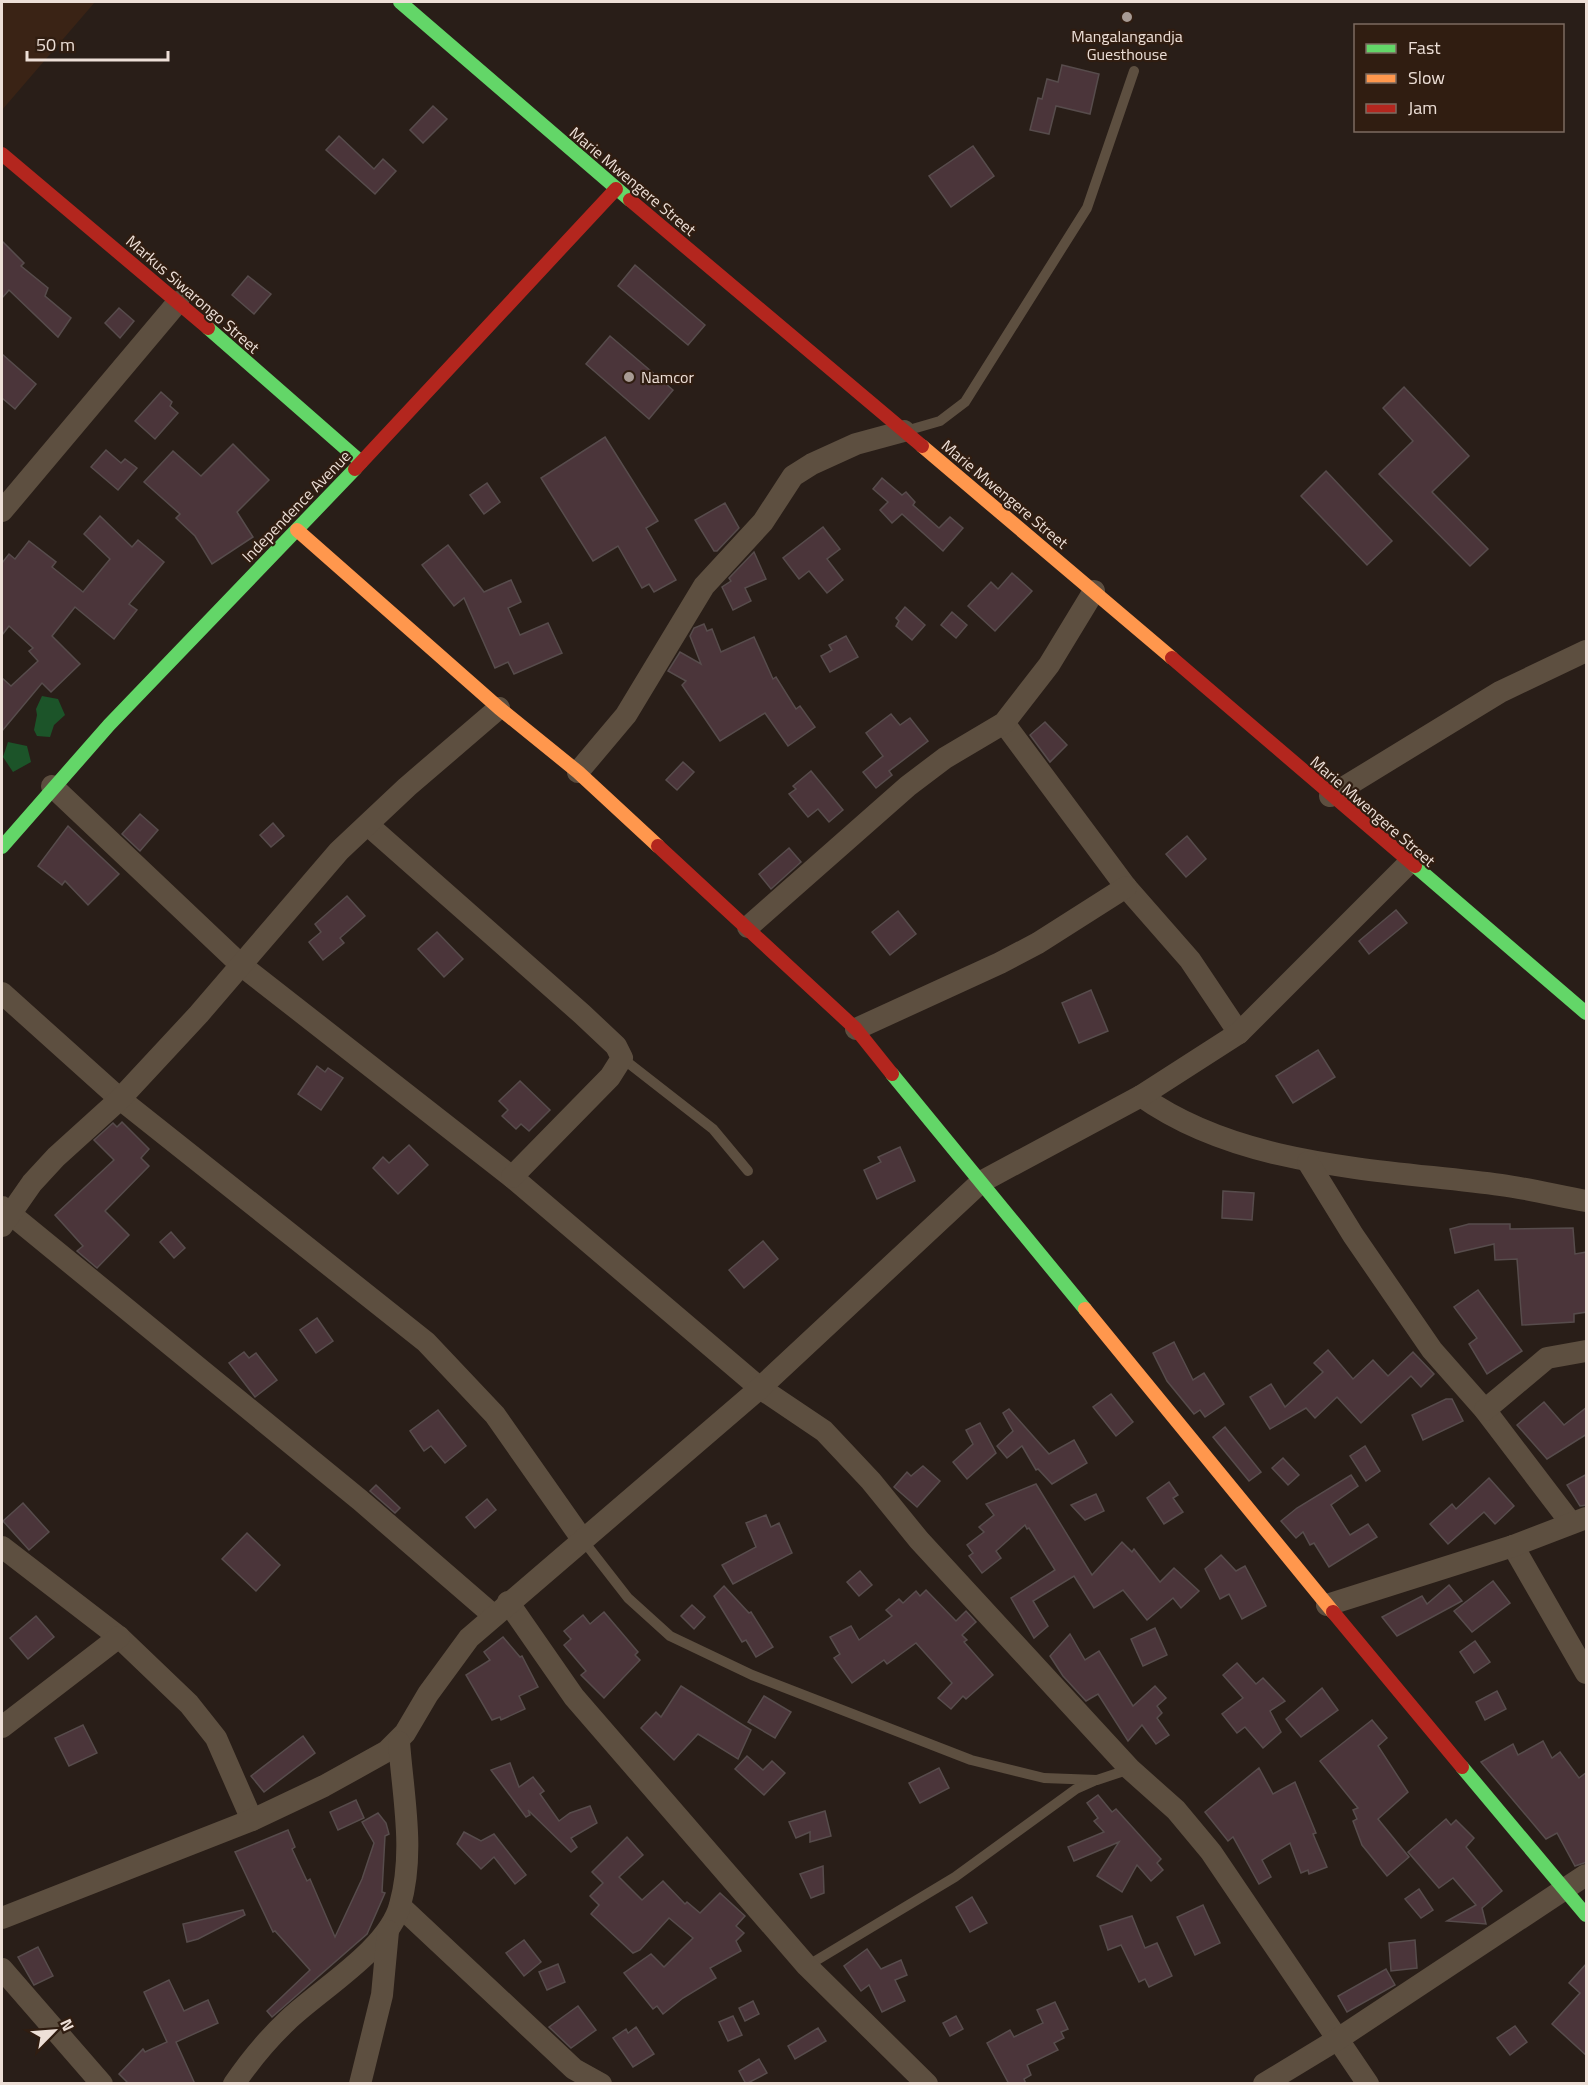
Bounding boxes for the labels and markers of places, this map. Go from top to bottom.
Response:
marker: Mangalangandja Guesthouse [1120,10,1134,24]
place label: Mangalangandja Guesthouse [1071,24,1183,66]
place label: Namcor [641,365,695,389]
marker: Namcor [622,370,636,384]

